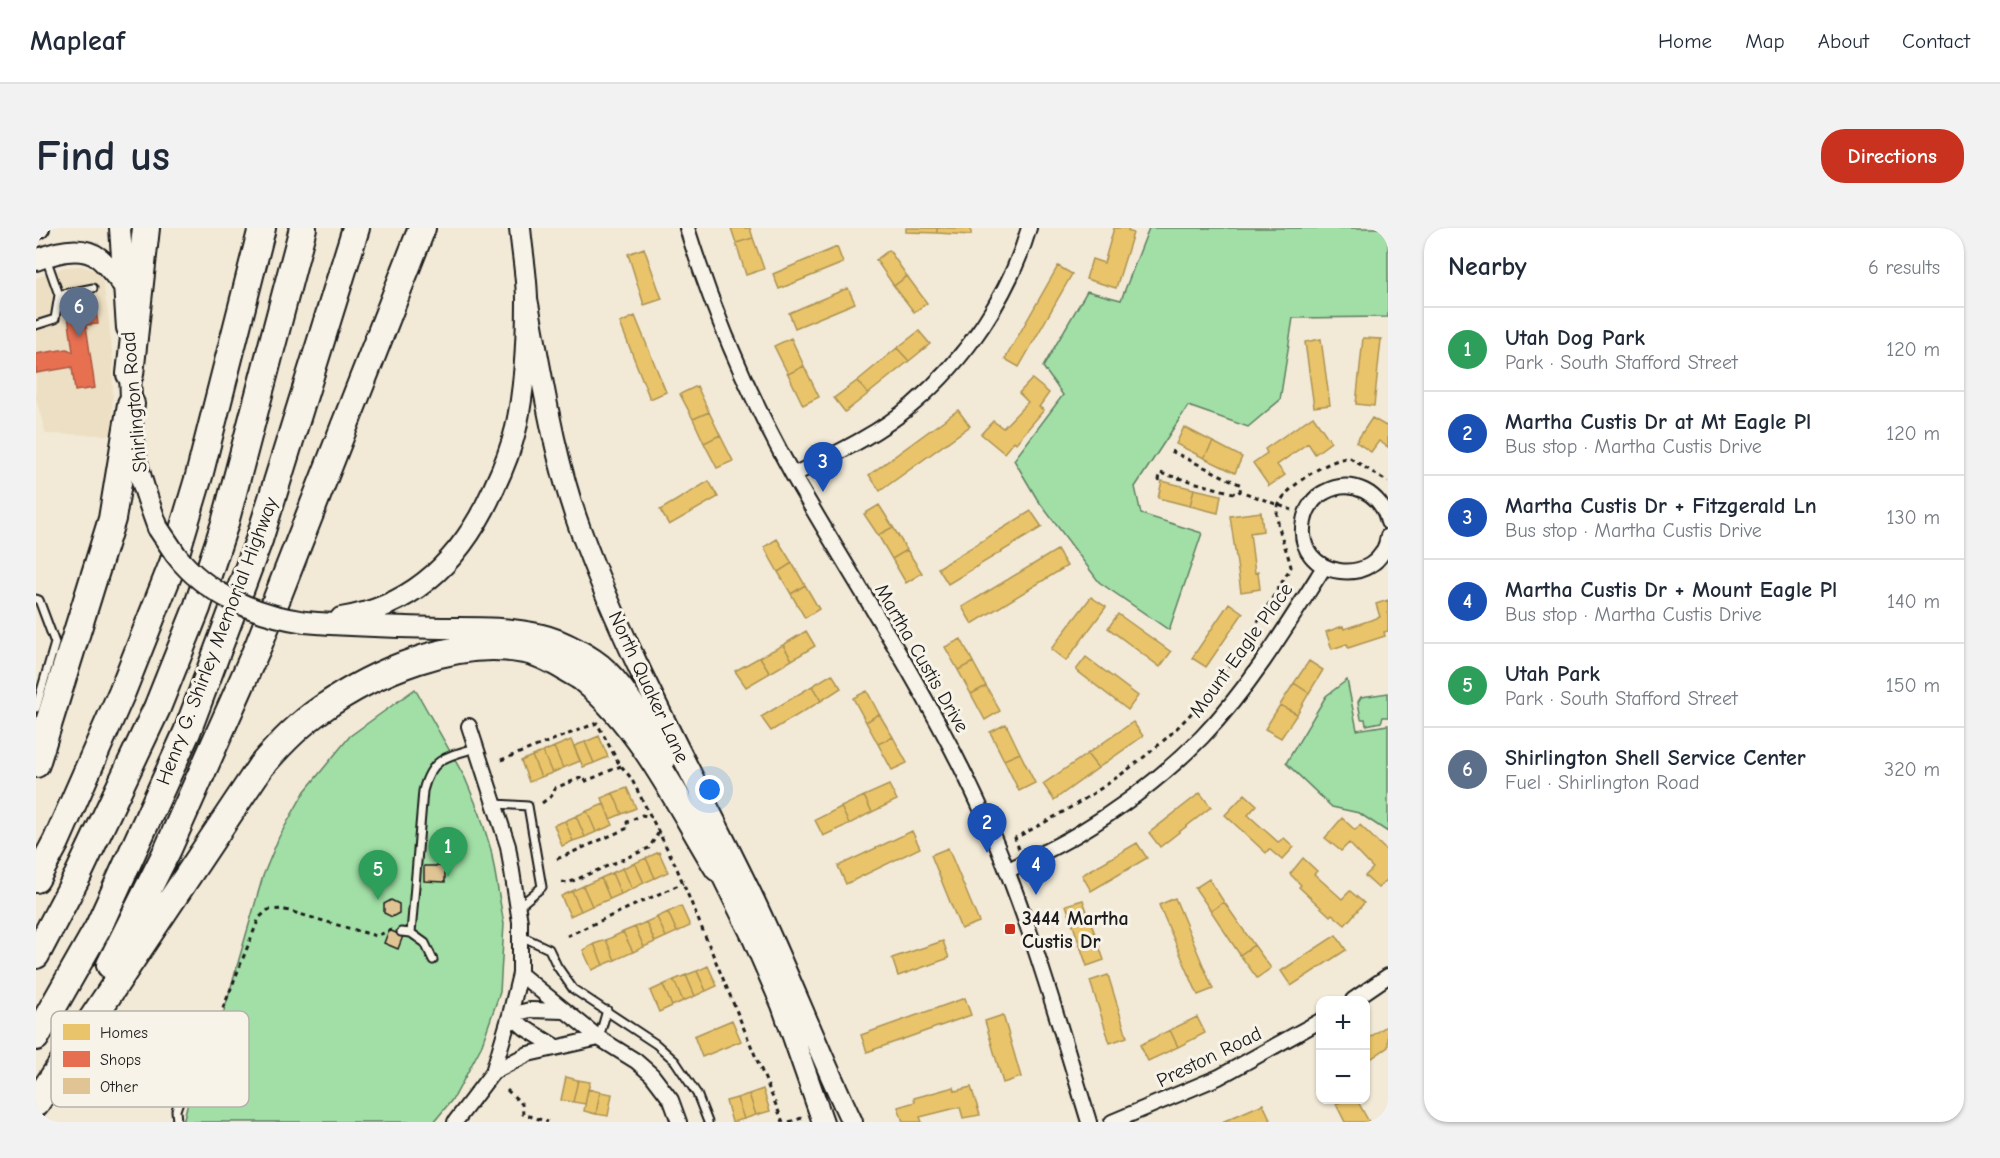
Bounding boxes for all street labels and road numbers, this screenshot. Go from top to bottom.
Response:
street label: Shirlington Road [116,331,152,473]
street label: Henry G. Shirley Memorial Highway [151,494,283,788]
street label: Mount Eagle Place [1184,578,1298,722]
street label: Martha Custis Drive [870,580,974,736]
street label: North Quaker Lane [604,608,694,766]
street label: Preston Road [1153,1022,1265,1092]

